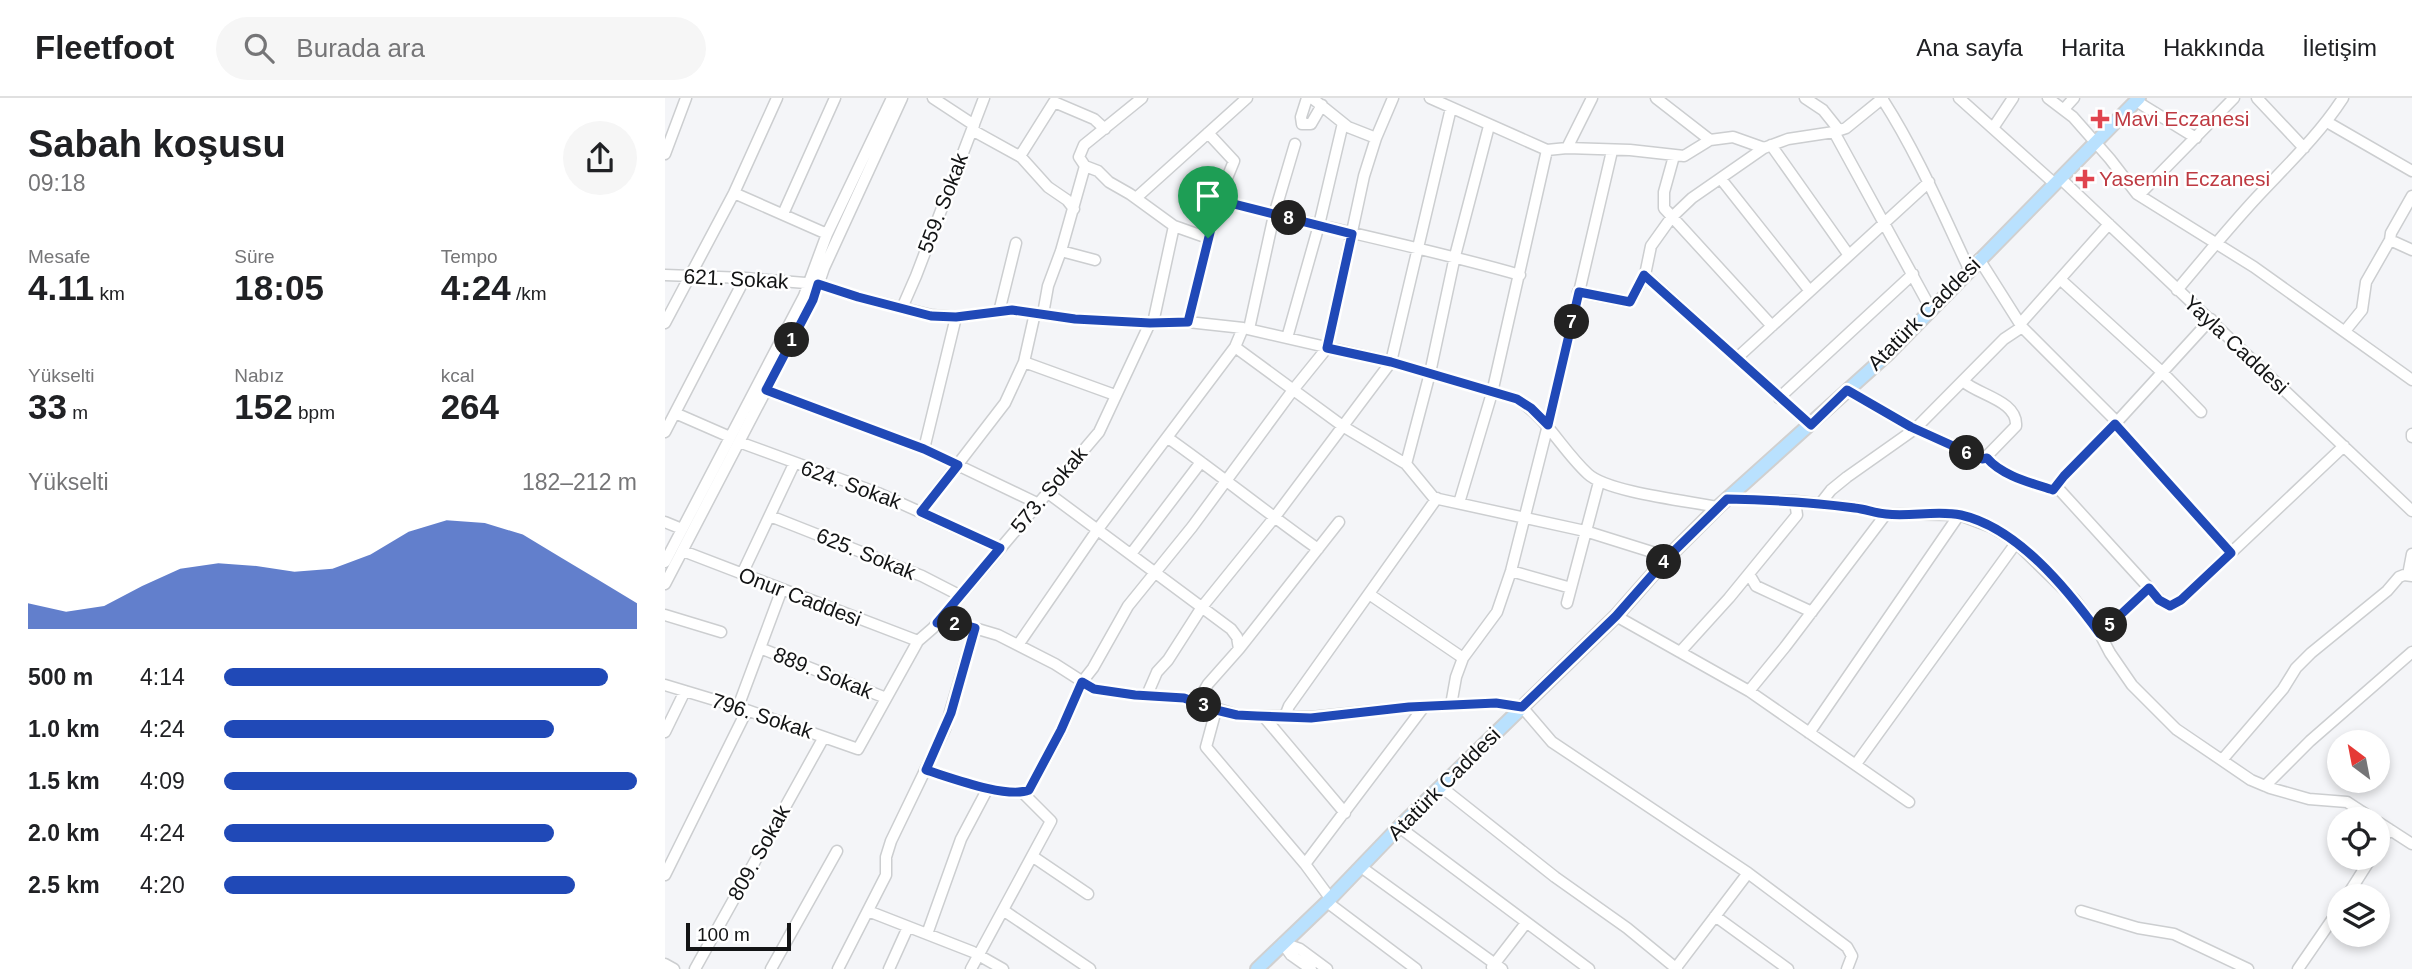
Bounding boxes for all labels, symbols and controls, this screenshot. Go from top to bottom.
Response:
search box [216,17,706,80]
text: Fleetfoot [35,29,174,66]
icon: search [240,29,278,67]
text: Burada ara [296,33,425,63]
text: Ana sayfa [1916,34,2023,61]
text: Harita [2061,34,2125,61]
text: Hakkında [2163,34,2264,61]
text: İletişim [2302,34,2377,61]
place label: Mavi Eczanesi [2114,107,2249,130]
marker: Mavi Eczanesi [2092,111,2108,127]
button: share [563,121,637,195]
text: Sabah koşusu [28,123,286,165]
street label: 559. Sokak [913,149,972,256]
pin [1178,166,1238,238]
place label: Yasemin Eczanesi [2099,167,2270,190]
text: 09:18 [28,170,86,196]
marker: Yasemin Eczanesi [2077,171,2093,187]
icon: arrive [1189,177,1227,215]
pin: 8 [1271,200,1307,236]
text: 8 [1283,207,1294,228]
text: Mesafe [28,246,90,267]
text: Süre [234,246,274,267]
text: Tempo [441,246,498,267]
street label: Atatürk Caddesi [1863,253,1985,375]
street label: 621. Sokak [683,264,790,293]
text: 4.11 [28,268,94,307]
text: 18:05 [234,268,324,307]
text: 4:24 [441,268,511,307]
text: km [94,283,125,304]
text: /km [511,283,547,304]
street label: Yayla Caddesi [2180,291,2293,399]
pin: 7 [1555,304,1590,340]
text: 7 [1566,311,1577,332]
pin: 1 [775,322,809,358]
text: 1 [786,329,797,350]
text: Yükselti [28,365,95,386]
text: Nabız [234,365,284,386]
text: kcal [441,365,474,386]
text: 33 [28,387,67,426]
text: 152 [234,387,293,426]
text: 264 [441,387,499,426]
text: m [67,402,88,423]
text: bpm [293,402,335,423]
pin: 6 [1949,436,1985,470]
street label: 573. Sokak [1006,442,1092,537]
text: 6 [1961,442,1972,463]
street label: 624. Sokak [798,456,905,513]
text: Yükselti [28,469,109,495]
text: 182–212 m [522,469,637,495]
street label: 625. Sokak [813,523,920,584]
pin: 4 [1647,545,1681,580]
text: 4 [1658,551,1669,572]
street label: Onur Caddesi [736,563,865,630]
pin: 2 [937,606,973,642]
pin: 5 [2093,608,2127,642]
text: 2 [949,613,960,634]
text: 5 [2104,614,2115,635]
street label: 889. Sokak [770,642,877,703]
text: 500 m [28,664,93,690]
text: 4:14 [140,664,185,690]
street label: 796. Sokak [709,688,816,743]
pin: 3 [1187,688,1221,722]
text: 3 [1198,694,1209,715]
text: 1.0 km [28,716,100,742]
text: 4:24 [140,716,185,742]
street label: Atatürk Caddesi [1383,723,1505,845]
north arrow [2327,730,2391,793]
map controls [2327,730,2390,947]
text: 1.5 km [28,768,100,794]
text: 4:09 [140,768,185,794]
street label: 809. Sokak [723,801,794,904]
button: locate [2327,807,2390,870]
text: 2.0 km [28,820,100,846]
text: 4:24 [140,820,185,846]
text: 2.5 km [28,872,100,898]
text: 4:20 [140,872,185,898]
button: layers [2327,884,2390,947]
scale bar [686,920,791,952]
text: 100 m [697,924,750,945]

